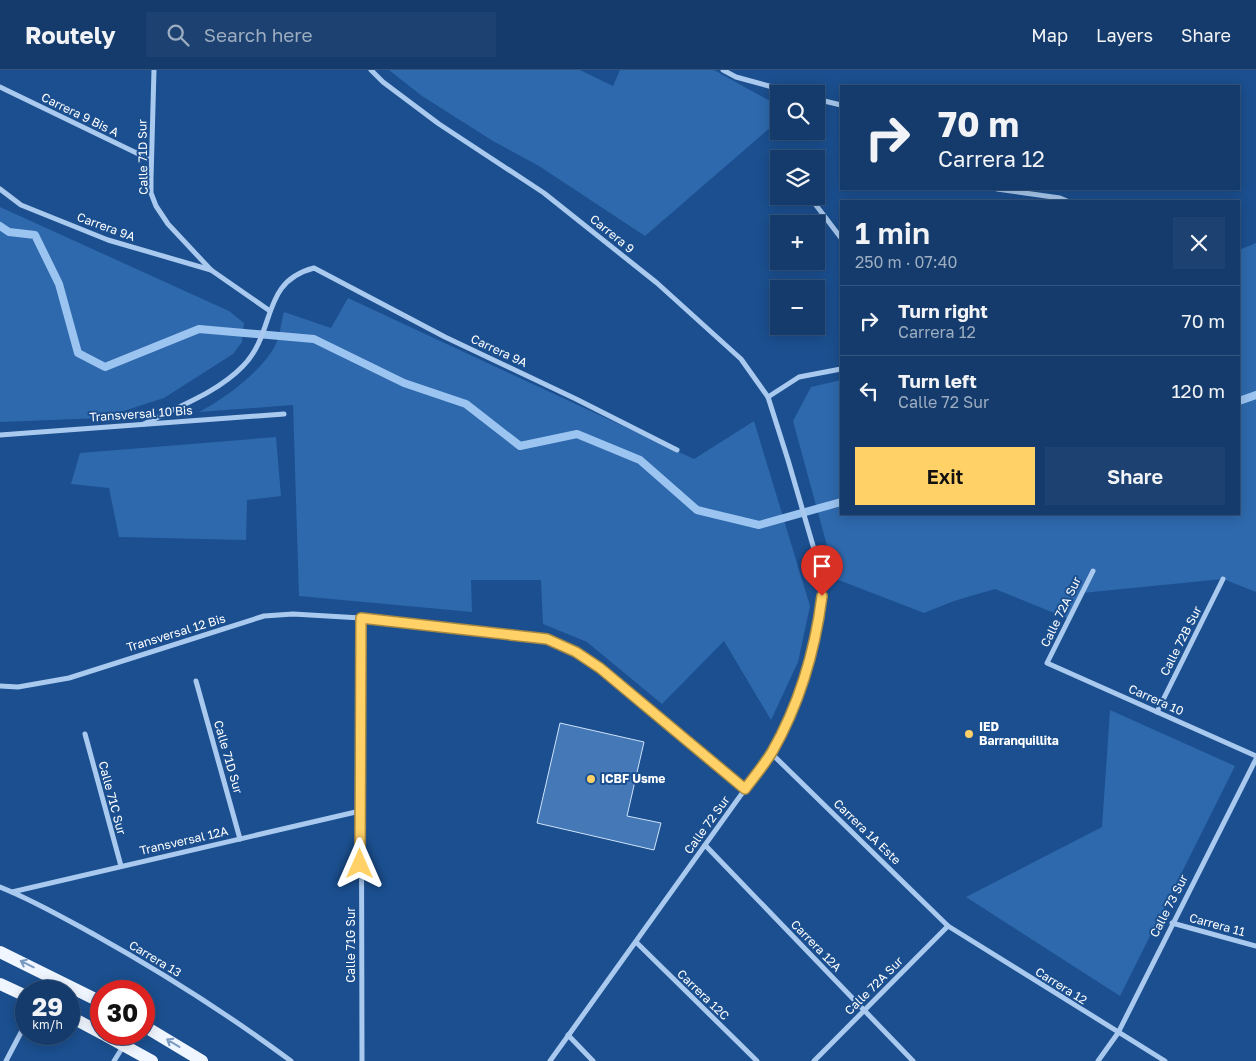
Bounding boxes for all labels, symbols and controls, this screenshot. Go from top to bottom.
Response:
search box [146,12,496,57]
text: Routely [25,20,116,49]
icon: search [164,21,192,49]
text: Search here [204,23,313,46]
text: Map [1031,24,1068,46]
text: Layers [1096,24,1153,46]
text: Share [1181,24,1231,46]
map controls [770,85,825,335]
button: search [770,85,825,140]
street label: Carrera 9 Bis A [39,89,121,140]
text: 70 m [938,103,1019,145]
icon: right [855,105,920,170]
street label: Calle 71D Sur [134,119,151,195]
text: Carrera 12 [938,145,1045,172]
button: layers [770,150,825,205]
street label: Carrera 9A [75,209,137,244]
street label: Carrera 9 [587,211,638,256]
button: + [770,215,825,270]
text: 1 min [855,215,930,251]
button: close [1173,217,1225,269]
text: 250 m · 07:40 [855,252,957,272]
button: − [770,280,825,335]
text: Turn right [898,299,988,322]
icon: right [855,307,883,335]
text: 70 m [1182,309,1225,332]
text: Carrera 12 [898,322,976,342]
street label: Carrera 9A [468,331,530,370]
text: Turn left [898,369,977,392]
icon: left [855,377,883,405]
text: 120 m [1171,379,1225,402]
text: Calle 72 Sur [898,392,989,412]
street label: Transversal 10 Bis [89,402,193,425]
button: Exit [855,447,1035,505]
button: Share [1045,447,1225,505]
pin [801,545,843,596]
icon: arrive [808,552,836,580]
street label: Calle 72A Sur [1037,574,1084,649]
street label: Calle 72B Sur [1157,603,1205,678]
street label: Transversal 12 Bis [124,610,227,655]
street label: Carrera 10 [1126,681,1186,718]
street label: Calle 71D Sur [211,718,246,796]
place label: IED Barranquillita [979,719,1059,748]
marker: IED Barranquillita [963,728,975,740]
street label: Calle 71C Sur [95,760,130,837]
place label: ICBF Usme [601,771,665,786]
marker: ICBF Usme [585,773,597,785]
street label: Calle 72 Sur [680,792,733,857]
street label: Carrera 1A Este [831,796,904,868]
street label: Transversal 12A [138,823,230,858]
position arrow [333,837,385,889]
street label: Calle 73 Sur [1146,872,1191,940]
street label: Calle 71G Sur [343,907,358,983]
street label: Carrera 11 [1188,910,1247,939]
street label: Carrera 12A [788,917,845,975]
street label: Carrera 13 [126,937,184,980]
street label: Calle 72A Sur [841,953,906,1018]
one-way arrow [19,959,34,969]
street label: Carrera 12 [1033,964,1090,1007]
street label: Carrera 12C [674,966,732,1023]
speed limit sign: 30 [90,980,155,1045]
text: 29 [32,991,63,1022]
text: km/h [32,1017,63,1032]
one-way arrow [167,1037,181,1047]

